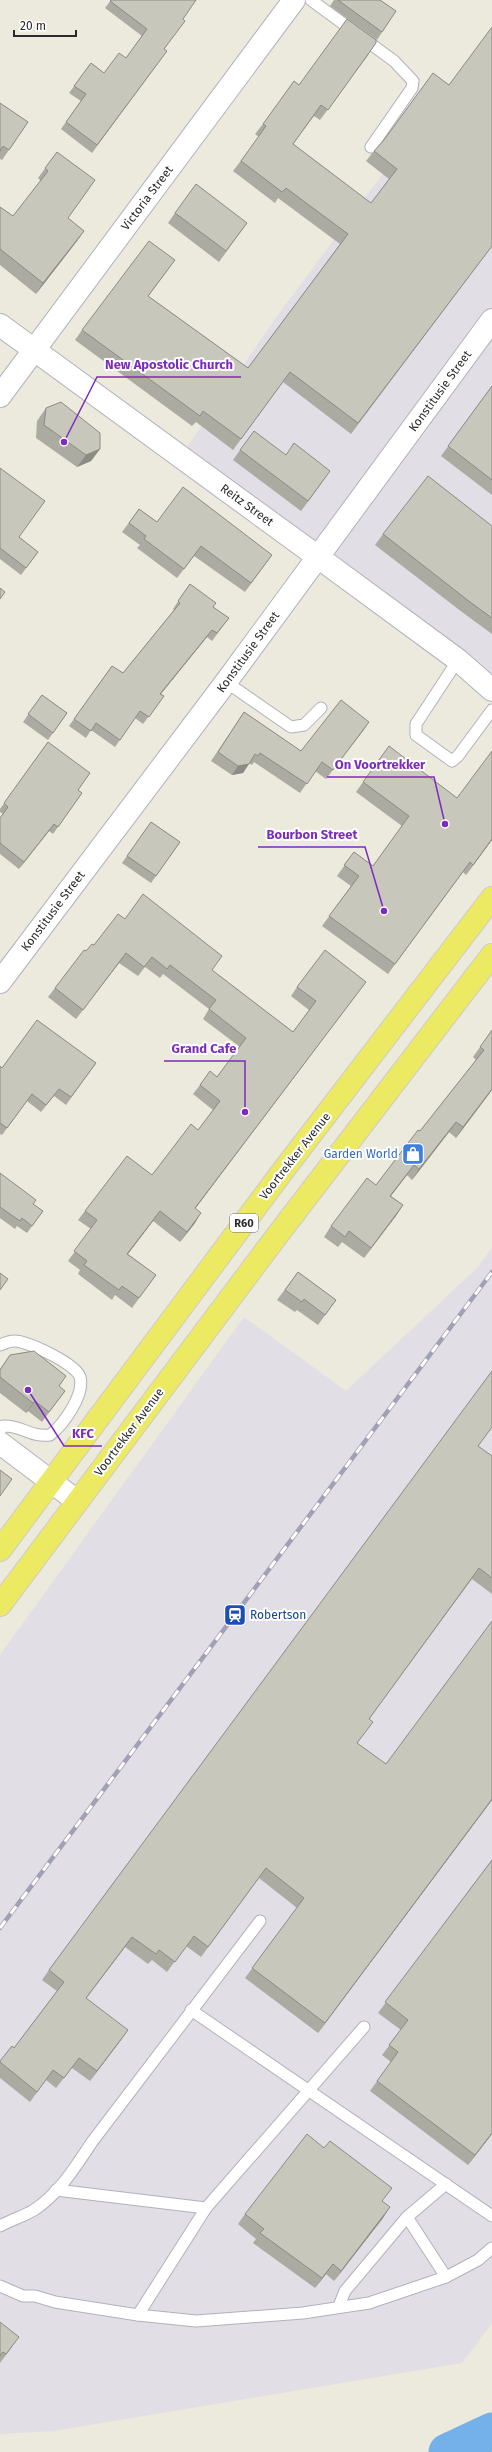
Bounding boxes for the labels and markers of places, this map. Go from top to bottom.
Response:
callout: New Apostolic Church [97,352,241,377]
callout: On Voortrekker [327,752,434,777]
callout: Bourbon Street [258,822,365,847]
callout: Grand Cafe [164,1036,245,1061]
shop icon: Garden World [400,1141,426,1167]
place label: Garden World [324,1147,398,1161]
callout: KFC [64,1421,102,1446]
station icon: Robertson [222,1602,248,1628]
place label: Robertson [250,1608,306,1622]

